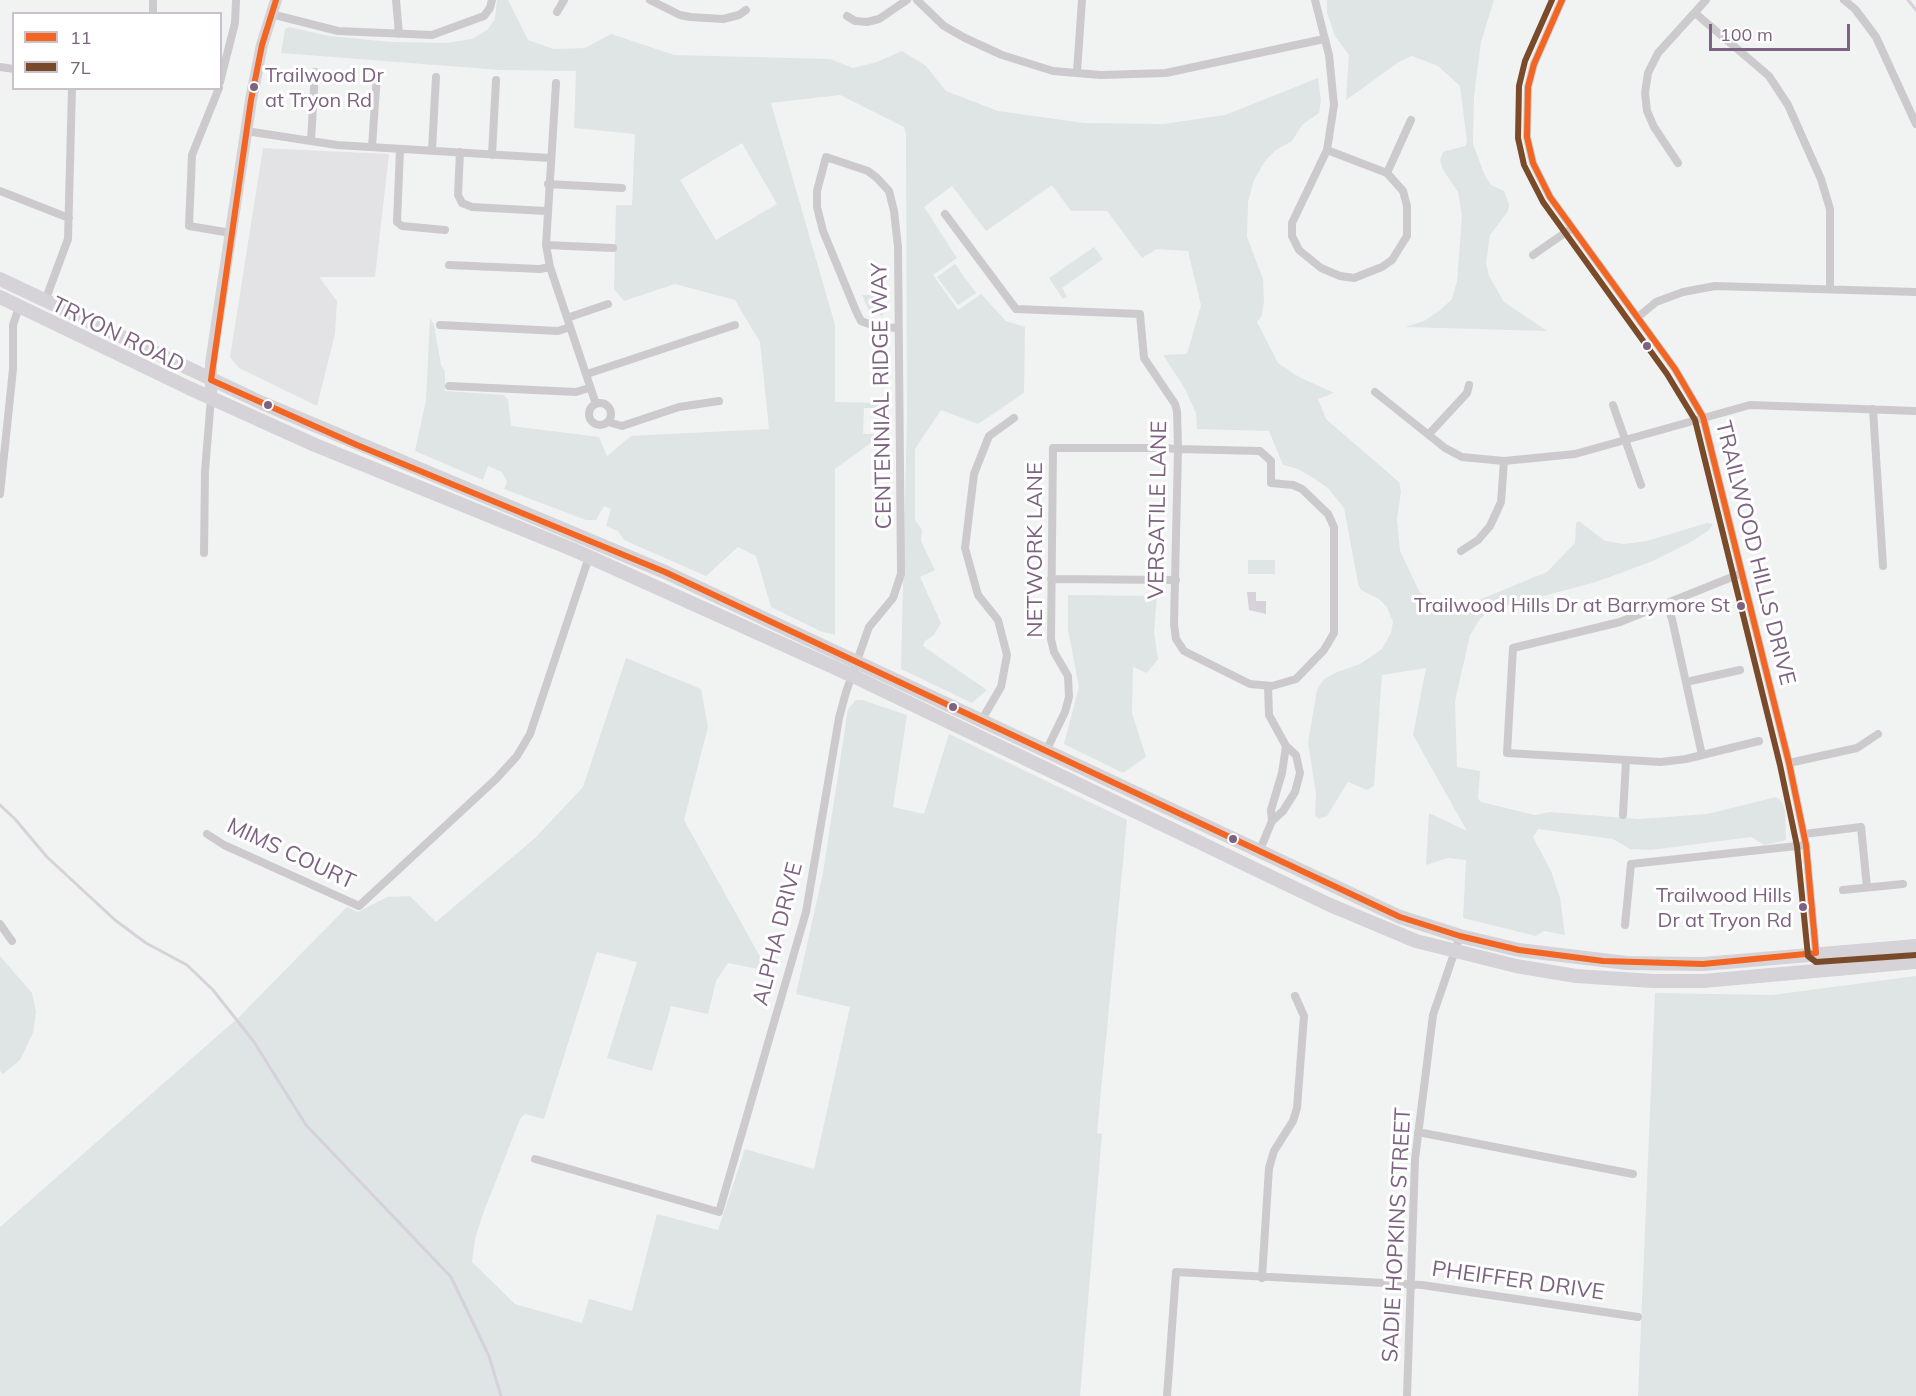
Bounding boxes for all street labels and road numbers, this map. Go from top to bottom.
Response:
street label: CENTENNIAL RIDGE WAY [866,262,898,530]
street label: TRYON ROAD [47,291,189,379]
street label: TRAILWOOD HILLS DRIVE [1709,418,1801,688]
street label: VERSATILE LANE [1143,421,1173,599]
street label: NETWORK LANE [1022,462,1048,638]
street label: MIMS COURT [223,813,359,895]
street label: ALPHA DRIVE [747,860,809,1008]
street label: SADIE HOPKINS STREET [1377,1107,1417,1363]
street label: PHEIFFER DRIVE [1430,1256,1606,1306]

